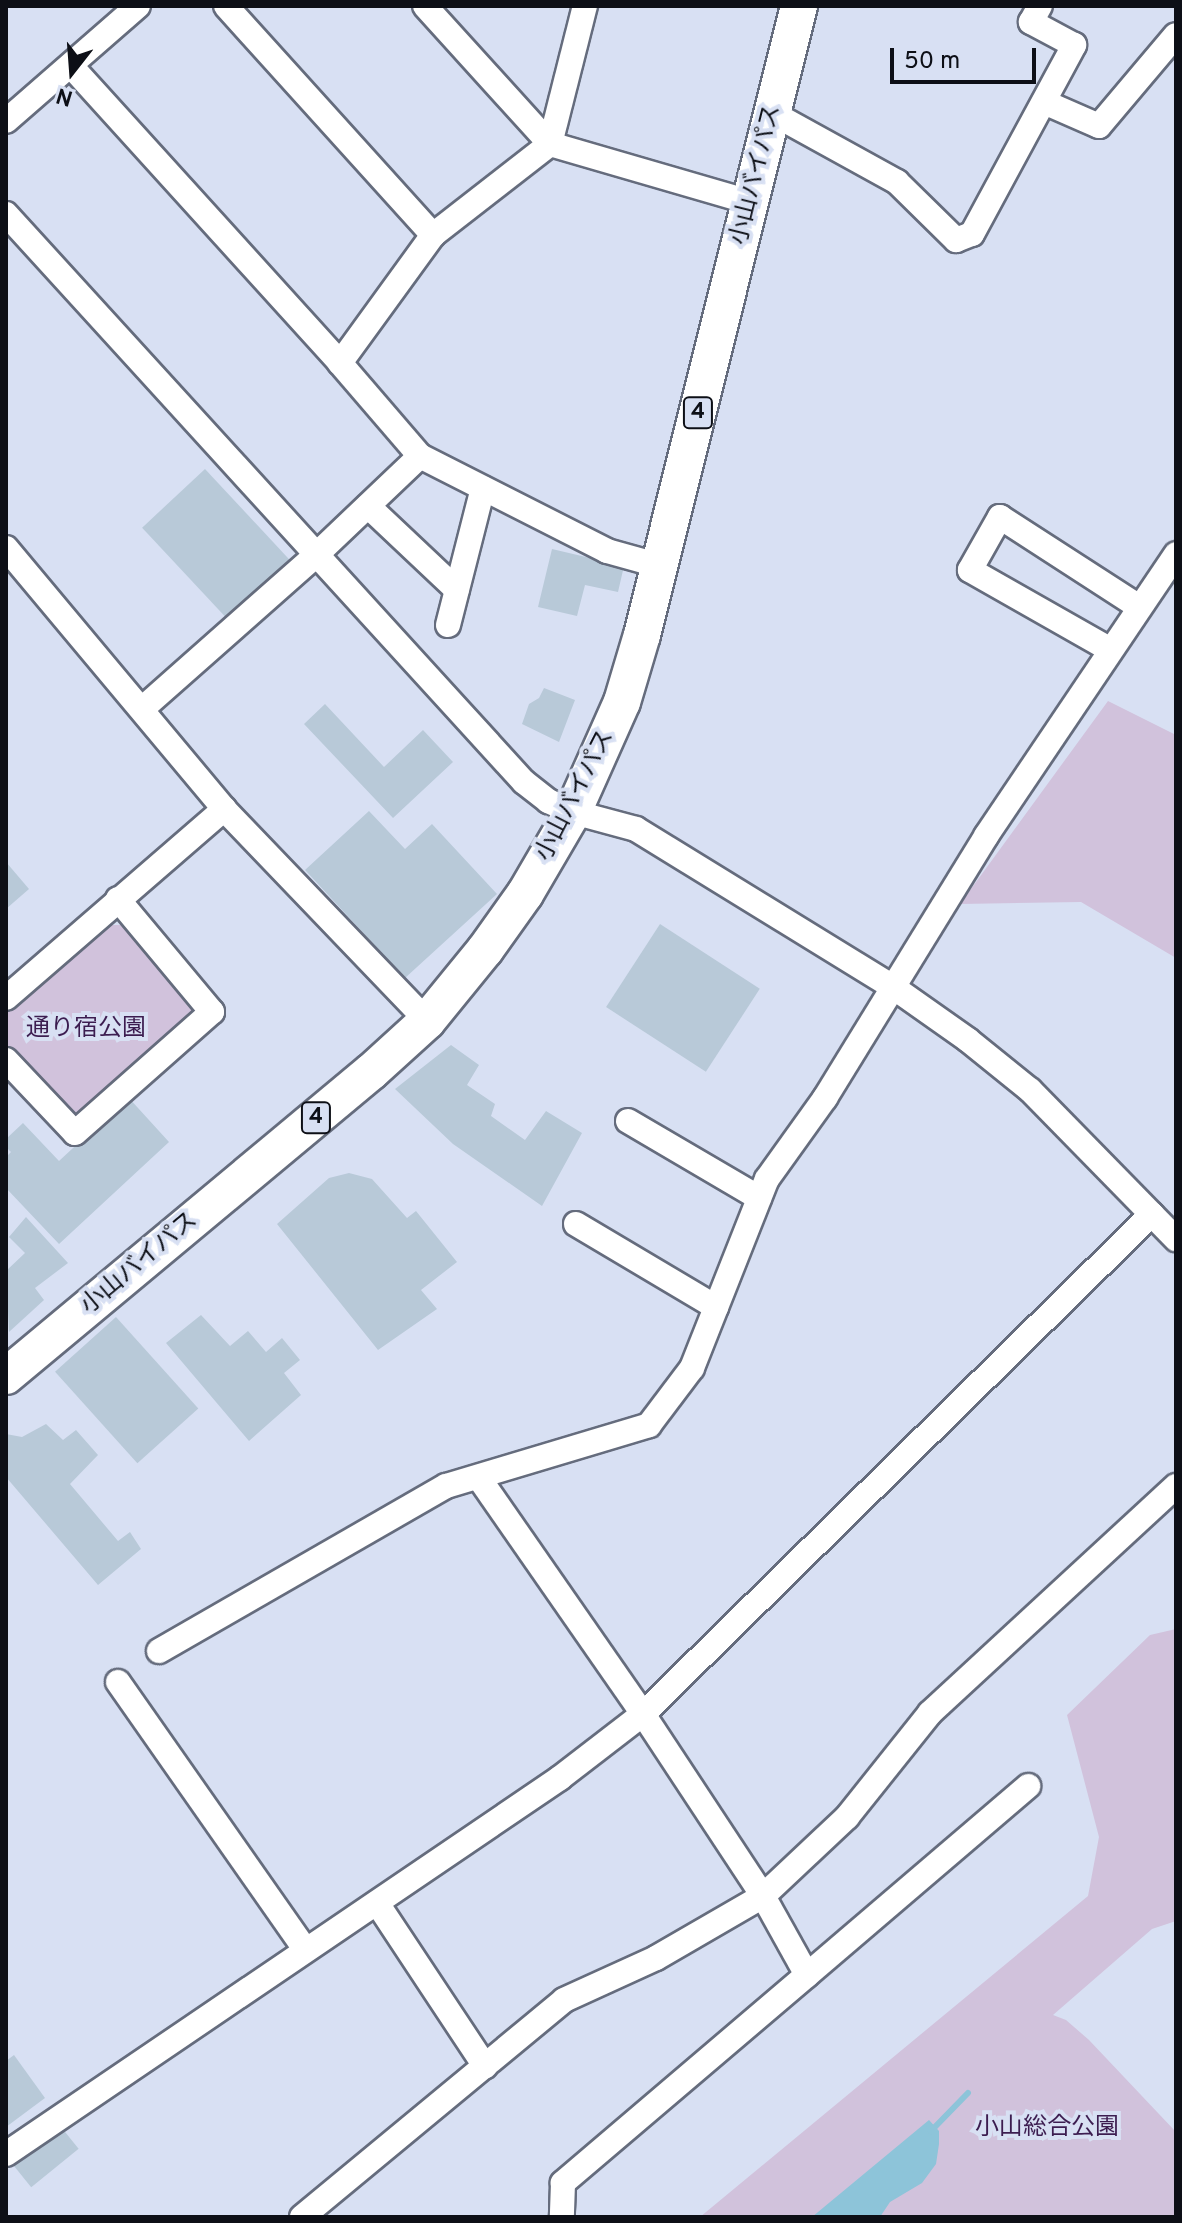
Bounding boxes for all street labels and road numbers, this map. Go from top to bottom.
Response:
street label: 小山バイパス [726,102,788,248]
road number: 4 [682,395,714,431]
street label: 小山バイパス [530,725,622,867]
road number: 4 [300,1100,332,1136]
street label: 小山バイパス [76,1207,204,1321]

